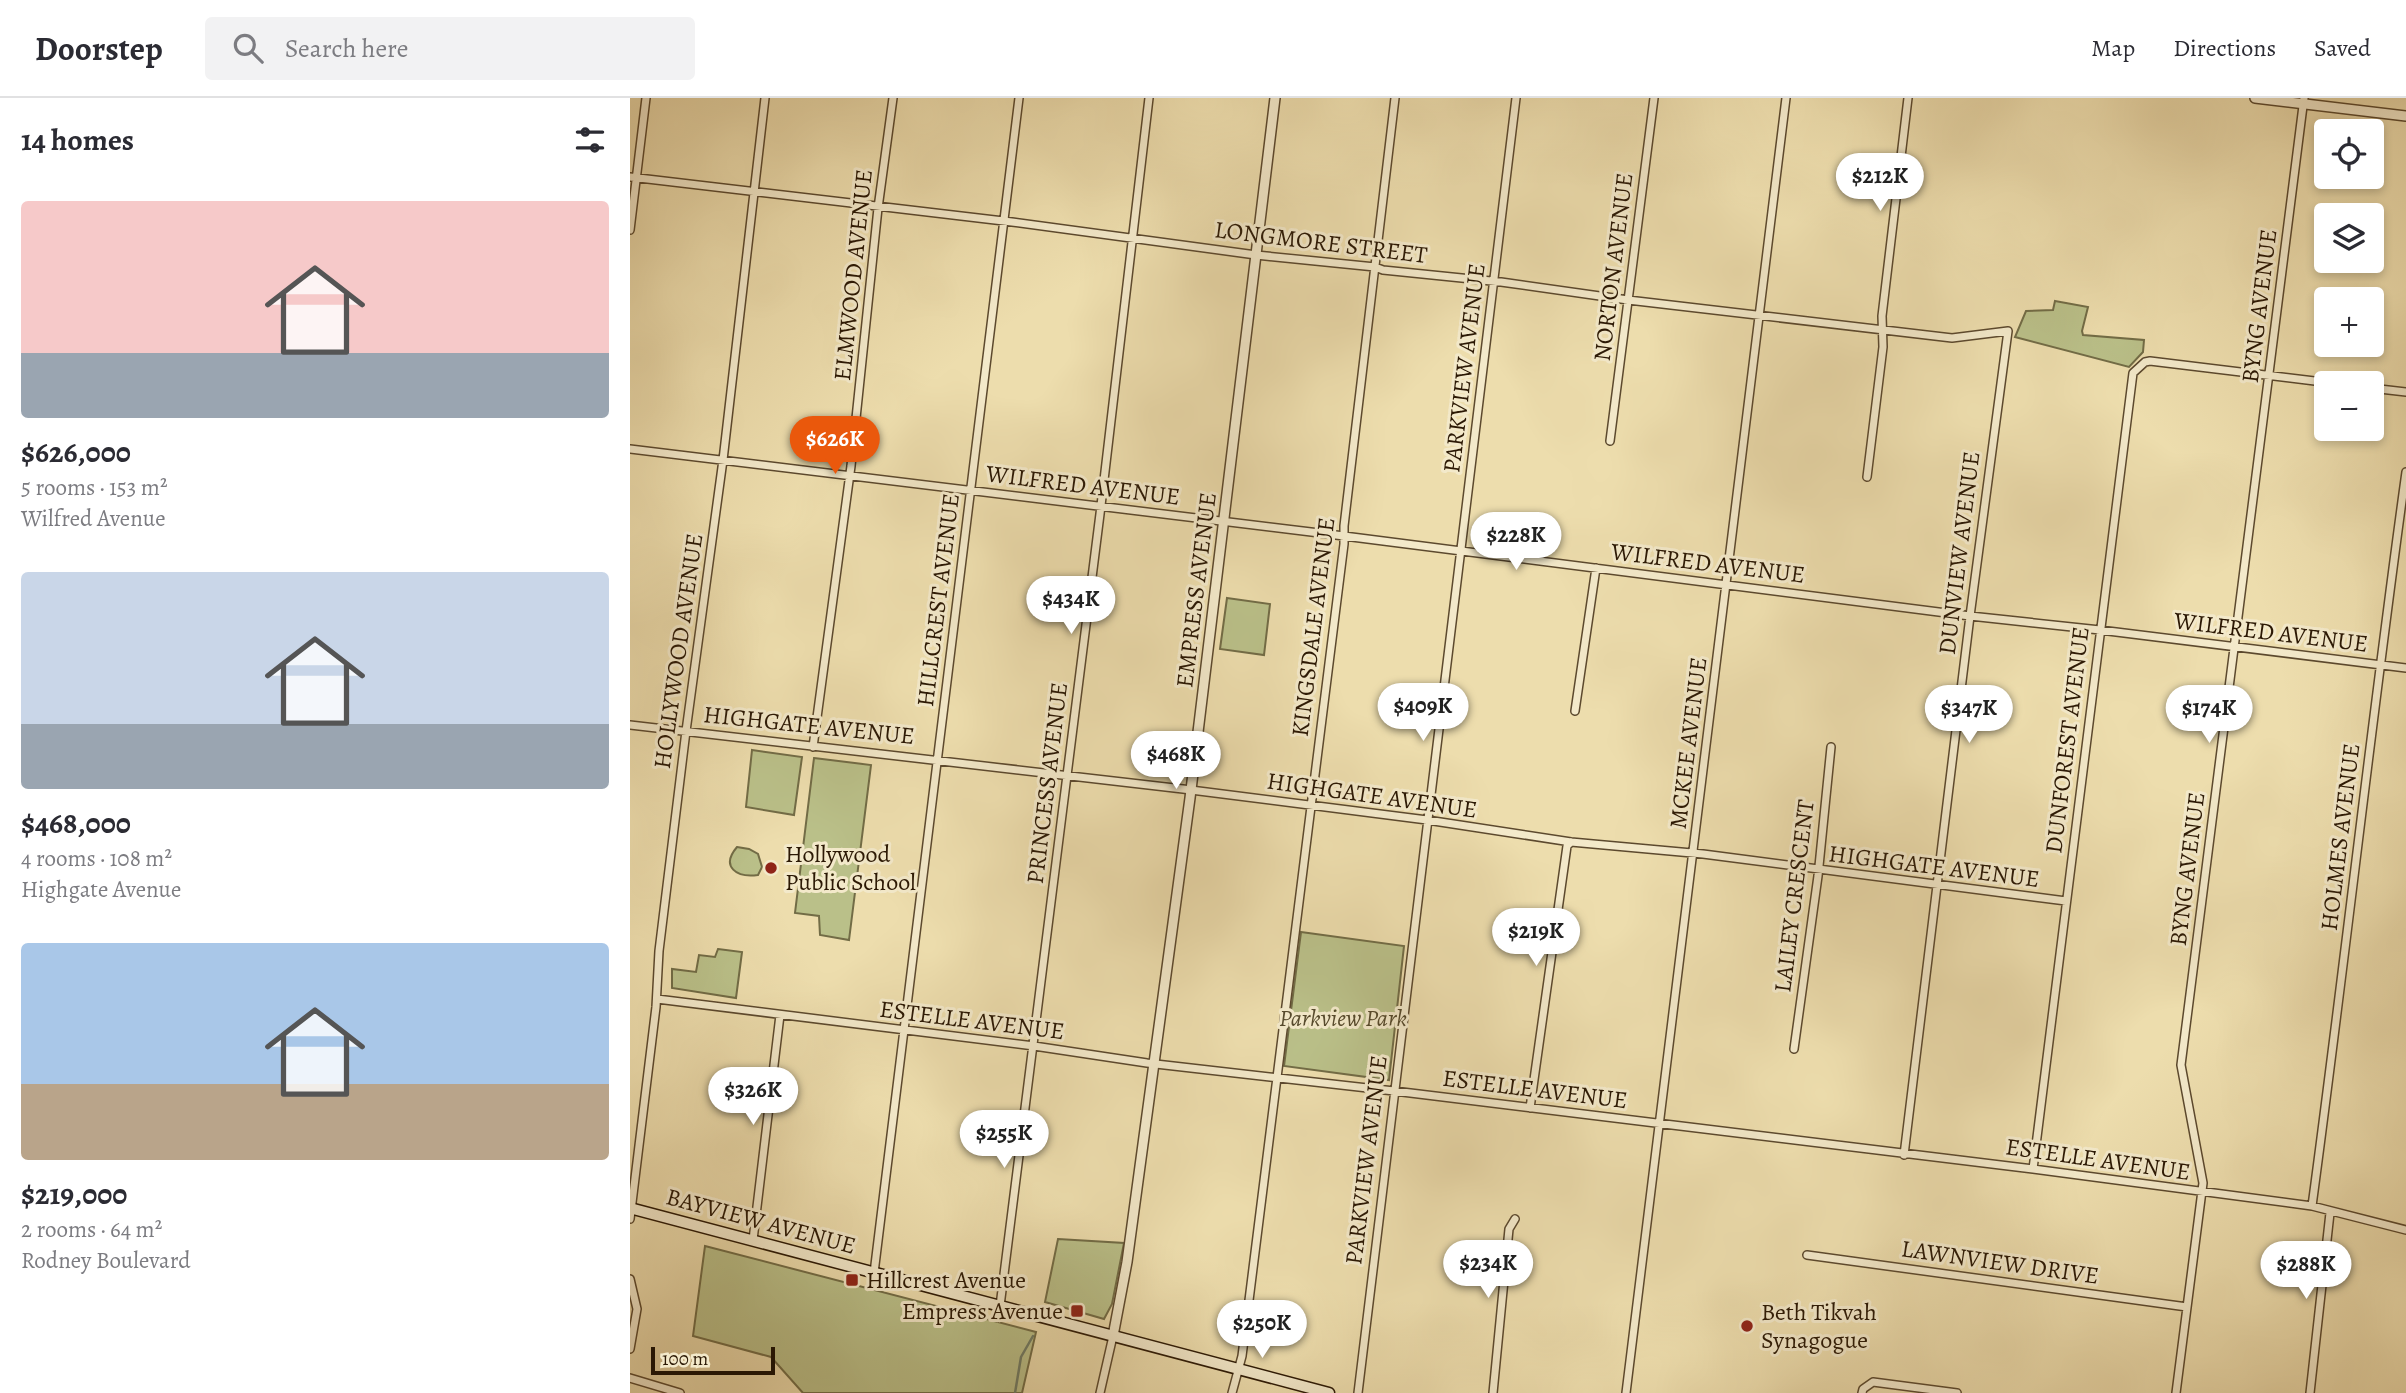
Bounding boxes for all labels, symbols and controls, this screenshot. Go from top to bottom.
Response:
search box [205,17,695,80]
text: Doorstep [35,26,163,71]
icon: search [229,29,267,67]
text: Search here [285,31,408,66]
text: Map [2091,32,2135,64]
text: Directions [2173,32,2276,64]
text: Saved [2314,32,2371,64]
map controls [2314,119,2384,441]
button: locate [2314,119,2384,189]
text: 14 homes [21,120,134,160]
icon: filters [571,121,609,159]
pin: $212K [1831,153,1929,213]
text: $212K [1852,160,1908,191]
street label: ELMWOOD AVENUE [826,168,880,382]
street label: NORTON AVENUE [1586,171,1640,363]
button: layers [2314,203,2384,273]
street label: LONGMORE STREET [1213,213,1429,271]
street label: BYNG AVENUE [2234,227,2284,385]
icon: home [252,247,378,373]
street label: PARKVIEW AVENUE [1435,262,1493,474]
button: + [2314,287,2384,357]
button: − [2314,371,2384,441]
pin: $626K [786,416,884,476]
text: $626K [806,423,864,454]
text: $626,000 [21,432,131,472]
street label: DUNVIEW AVENUE [1931,449,1987,657]
street label: WILFRED AVENUE [983,457,1182,513]
text: 5 rooms · 153 m² [21,472,168,503]
street label: EMPRESS AVENUE [1168,491,1224,689]
street label: HILLCREST AVENUE [909,492,967,708]
text: Wilfred Avenue [21,503,166,534]
pin: $228K [1467,512,1565,572]
street label: KINGSDALE AVENUE [1284,516,1342,738]
text: $228K [1486,519,1546,550]
street label: HOLLYWOOD AVENUE [646,531,710,771]
street label: WILFRED AVENUE [1608,535,1807,591]
pin: $434K [1022,576,1120,636]
text: $434K [1042,583,1100,614]
street label: WILFRED AVENUE [2171,604,2370,660]
icon: home [252,618,378,744]
street label: DUNFOREST AVENUE [2037,625,2097,855]
street label: MCKEE AVENUE [1662,655,1714,831]
street label: PRINCESS AVENUE [1019,680,1075,886]
pin: $409K [1374,684,1472,743]
pin: $347K [1920,686,2018,745]
pin: $174K [2160,686,2258,745]
text: $409K [1394,690,1452,721]
text: $347K [1941,692,1997,723]
text: $174K [2182,692,2236,723]
street label: HIGHGATE AVENUE [702,698,916,752]
pin: $468K [1127,732,1225,791]
text: $468K [1147,738,1205,769]
street label: HOLMES AVENUE [2313,742,2367,932]
street label: HIGHGATE AVENUE [1265,764,1479,826]
street label: BYNG AVENUE [2162,790,2212,948]
street label: LAILEY CRESCENT [1766,798,1822,994]
text: $468,000 [21,803,131,843]
street label: HIGHGATE AVENUE [1827,837,2041,895]
place label: Hollywood Public School [785,838,916,898]
text: 4 rooms · 108 m² [21,843,172,874]
marker: Hollywood Public School [763,860,779,876]
text: Highgate Avenue [21,874,181,905]
pin: $219K [1487,908,1585,968]
text: $219K [1508,915,1564,946]
icon: home [252,989,378,1115]
street label: ESTELLE AVENUE [878,993,1066,1047]
park label: Parkview Park [1279,1002,1407,1034]
street label: PARKVIEW AVENUE [1337,1054,1395,1266]
street label: ESTELLE AVENUE [1441,1062,1629,1116]
pin: $326K [704,1068,802,1127]
text: $326K [724,1074,782,1105]
pin: $255K [955,1110,1053,1170]
text: $255K [976,1117,1032,1148]
street label: ESTELLE AVENUE [2004,1130,2192,1188]
text: $219,000 [21,1174,127,1214]
street label: BAYVIEW AVENUE [663,1180,859,1262]
text: 2 rooms · 64 m² [21,1214,162,1245]
street label: LAWNVIEW DRIVE [1899,1232,2101,1292]
pin: $234K [1439,1240,1537,1300]
pin: $288K [2257,1242,2355,1301]
text: Rodney Boulevard [21,1245,191,1276]
text: $234K [1459,1247,1517,1278]
text: $288K [2276,1248,2336,1279]
place label: Hillcrest Avenue [866,1264,1026,1296]
marker: Hillcrest Avenue [844,1272,860,1288]
place label: Empress Avenue [902,1295,1063,1327]
place label: Beth Tikvah Synagogue [1761,1296,1877,1356]
pin: $250K [1213,1300,1311,1360]
marker: Empress Avenue [1069,1303,1085,1319]
text: $250K [1233,1307,1291,1338]
marker: Beth Tikvah Synagogue [1739,1318,1755,1334]
scale bar [651,1344,775,1376]
text: 100 m [662,1346,708,1372]

